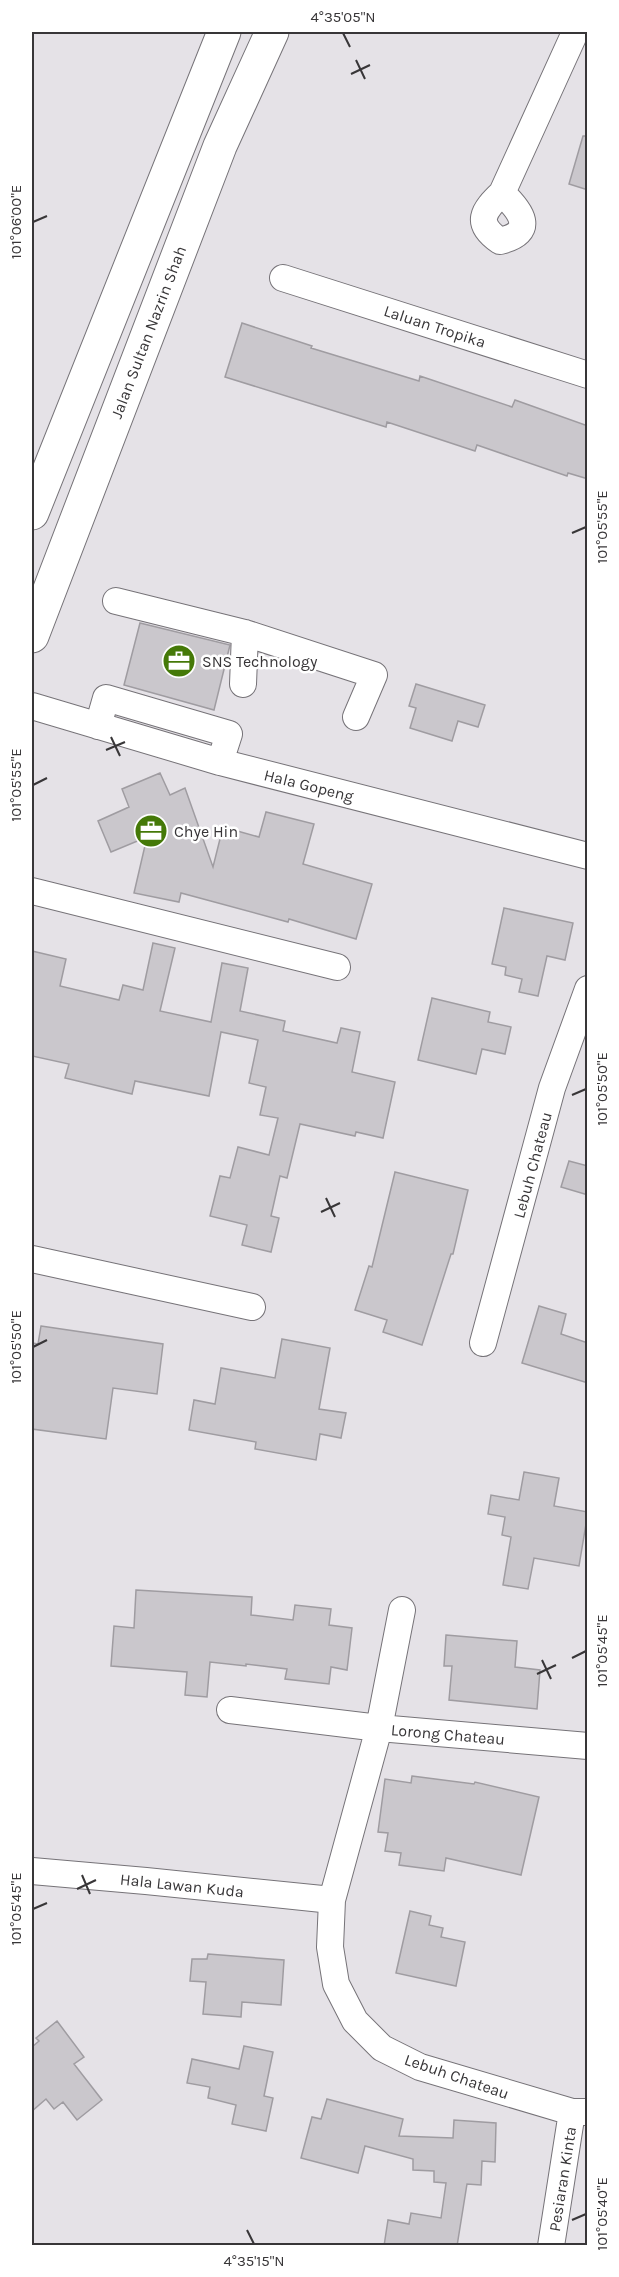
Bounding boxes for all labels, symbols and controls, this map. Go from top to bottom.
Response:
text: 4°35'05"N [310,8,376,26]
text: 101°06'00"E [7,185,25,259]
street label: Jalan Sultan Nazrin Shah [107,243,190,421]
street label: Laluan Tropika [381,301,488,352]
text: 101°05'55"E [593,490,611,564]
office icon: SNS Technology [161,643,197,679]
place label: SNS Technology [202,652,318,671]
text: 101°05'55"E [7,748,25,822]
street label: Hala Gopeng [262,765,356,806]
office icon: Chye Hin [133,813,169,849]
place label: Chye Hin [174,822,238,841]
text: 101°05'50"E [593,1052,611,1126]
street label: Lebuh Chateau [509,1110,556,1220]
text: 101°05'50"E [7,1310,25,1384]
text: 101°05'45"E [593,1614,611,1688]
street label: Lorong Chateau [390,1720,506,1749]
street label: Hala Lawan Kuda [119,1870,245,1901]
text: 101°05'45"E [7,1872,25,1946]
street label: Lebuh Chateau [402,2050,512,2103]
street label: Pesiaran Kinta [545,2125,580,2233]
text: 101°05'40"E [593,2177,611,2251]
text: 4°35'15"N [223,2252,285,2270]

